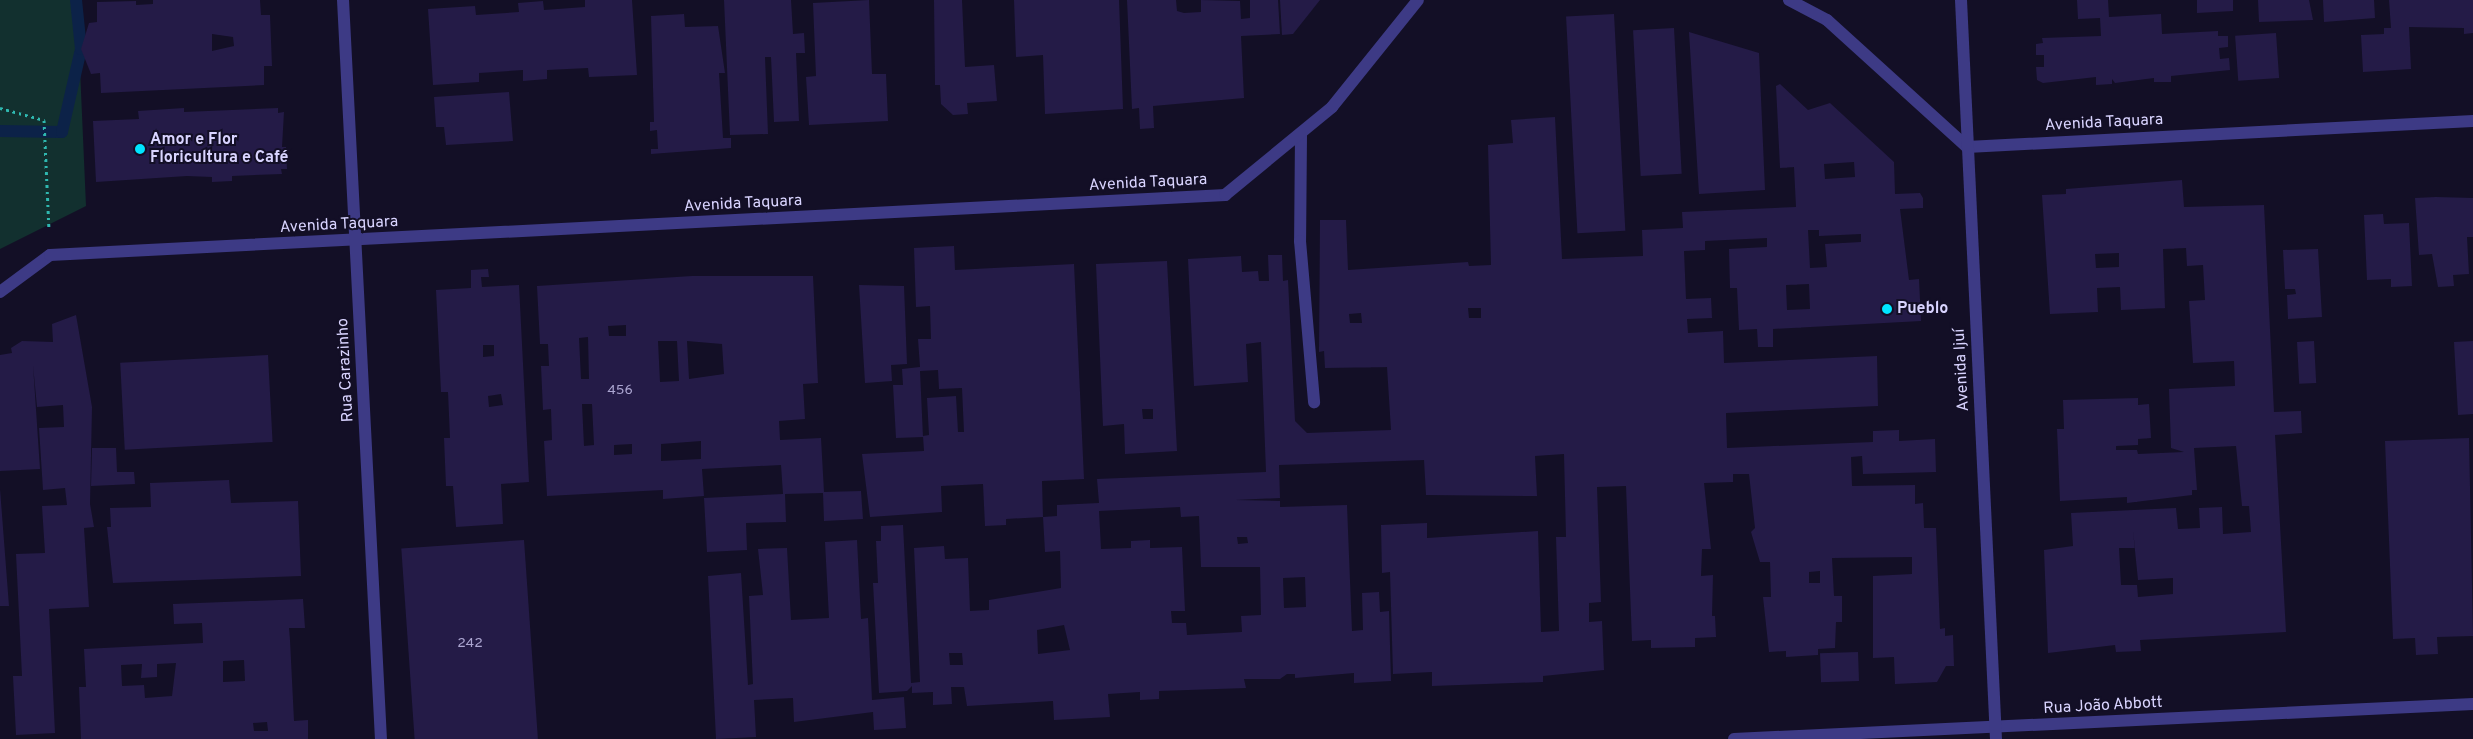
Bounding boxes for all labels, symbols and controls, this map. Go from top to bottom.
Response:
street label: Avenida Taquara [2044,110,2164,136]
place label: Amor e Flor Floricultura e Café [150,130,288,168]
marker: Amor e Flor Floricultura e Café [134,143,146,155]
street label: Avenida Taquara [1088,170,1208,196]
street label: Avenida Taquara [683,191,803,217]
street label: Avenida Taquara [279,212,399,238]
place label: Pueblo [1897,299,1948,319]
marker: Pueblo [1881,303,1893,315]
street label: Rua Carazinho [334,317,358,423]
street label: Avenida Ijuí [1950,328,1974,412]
house number: 456 [607,383,633,399]
house number: 242 [457,636,483,652]
street label: Rua João Abbott [2042,693,2164,719]

